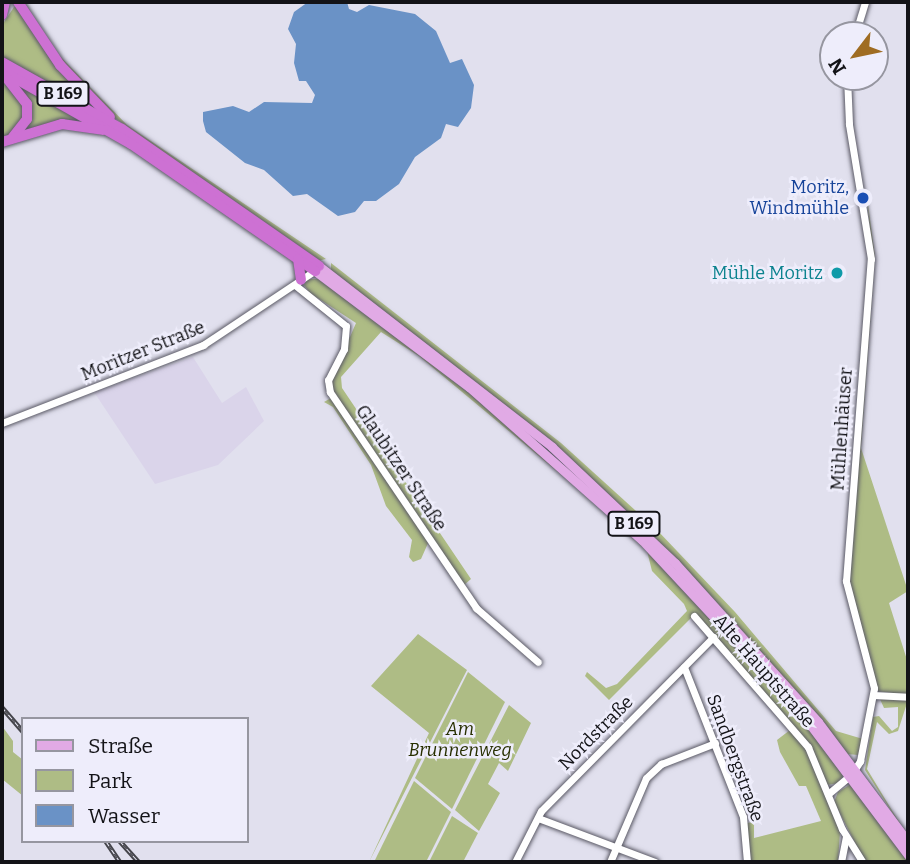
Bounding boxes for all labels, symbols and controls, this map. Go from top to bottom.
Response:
north arrow [819,21,889,91]
text: N [824,54,851,79]
road number: B 169 [35,82,91,106]
place label: Moritz, Windmühle [749,177,849,220]
marker: Moritz, Windmühle [855,190,871,206]
place label: Mühle Moritz [712,262,823,284]
marker: Mühle Moritz [829,265,845,281]
street label: Moritzer Straße [78,316,208,386]
street label: Mühlenhäuser [827,367,857,491]
street label: Glaubitzer Straße [351,401,451,535]
road number: B 169 [606,512,662,537]
street label: Alte Hauptstraße [709,610,819,732]
street label: Nordstraße [554,691,638,775]
street label: Sandbergstraße [702,691,768,825]
legend [21,717,248,843]
park label: Am Brunnenweg [408,719,512,762]
text: Straße [88,733,153,759]
text: Park [88,768,132,794]
text: Wasser [88,803,160,829]

